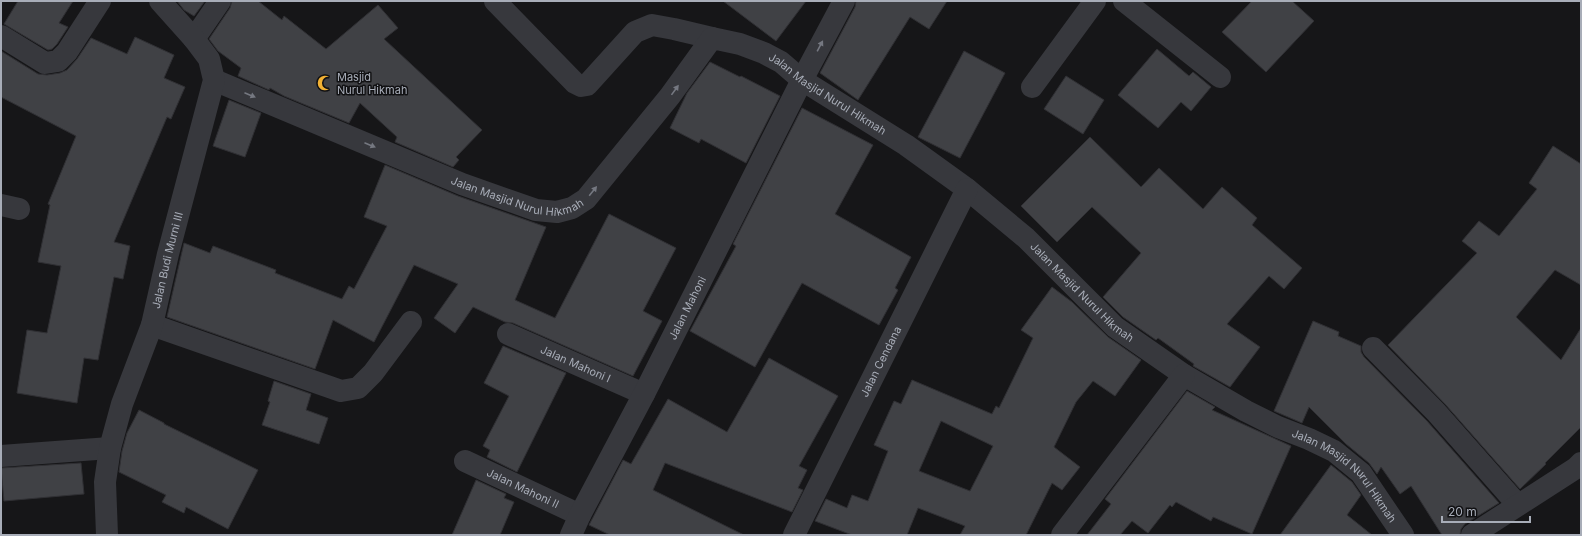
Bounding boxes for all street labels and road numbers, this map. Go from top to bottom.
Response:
street label: Jalan Masjid Nurul Hikmah [766,50,889,138]
street label: Jalan Masjid Nurul Hikmah [449,173,586,219]
street label: Jalan Budi Murni III [149,210,186,310]
street label: Jalan Masjid Nurul Hikmah [1027,239,1137,345]
street label: Jalan Mahoni [665,274,709,342]
street label: Jalan Cendana [857,324,904,399]
street label: Jalan Mahoni I [538,342,613,385]
street label: Jalan Masjid Nurul Hikmah [1290,426,1399,525]
street label: Jalan Mahoni II [484,465,561,511]

